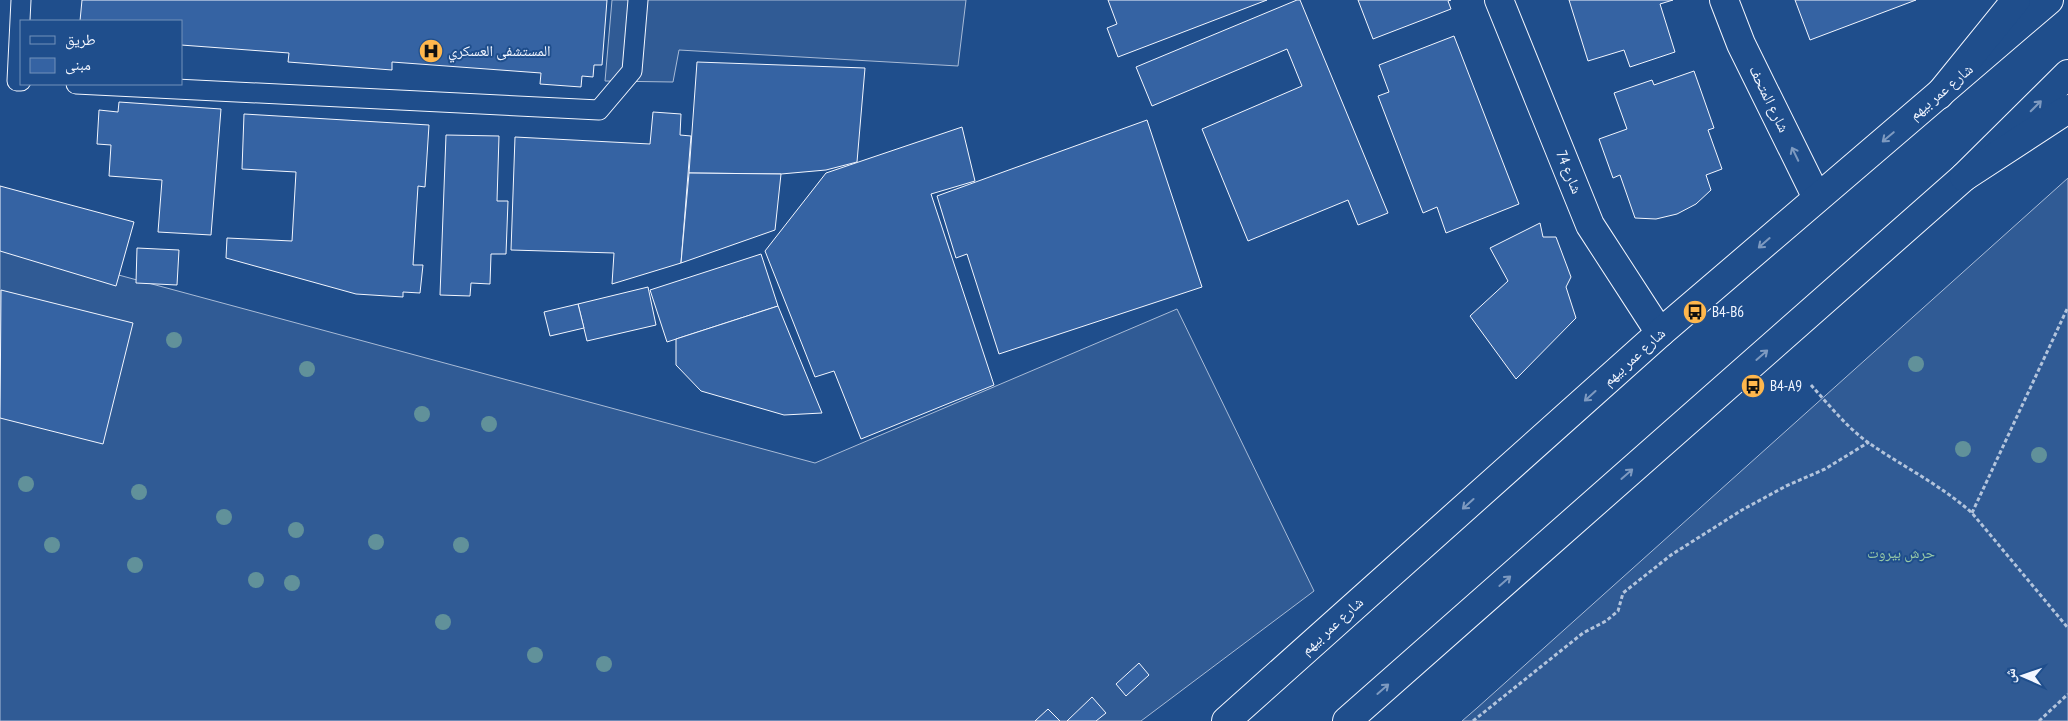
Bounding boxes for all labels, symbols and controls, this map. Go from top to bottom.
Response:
legend [20,20,182,85]
text: طريق [65,30,96,50]
hospital icon: المستشفى العسكري [418,38,444,64]
place label: المستشفى العسكري [448,41,551,63]
text: مبنى [65,55,91,75]
street label: شارع عمر بيهم [1905,59,1977,125]
street label: شارع المتحف [1744,62,1794,136]
one-way arrow [2030,99,2042,112]
one-way arrow [1882,132,1895,143]
street label: شارع 74 [1551,147,1587,197]
one-way arrow [1790,147,1799,162]
one-way arrow [1758,237,1771,248]
bus stop icon: B4-B6 [1682,299,1708,325]
place label: B4-B6 [1712,302,1744,321]
street label: شارع عمر بيهم [1598,323,1670,390]
one-way arrow [1756,349,1769,361]
bus stop icon: B4-A9 [1740,373,1766,399]
place label: B4-A9 [1770,376,1802,395]
one-way arrow [1583,390,1596,402]
one-way arrow [1621,468,1634,480]
one-way arrow [1462,499,1475,510]
park label: حرش بيروت [1867,543,1936,563]
one-way arrow [1499,576,1512,587]
street label: شارع عمر بيهم [1296,592,1368,659]
north arrow [1998,651,2048,701]
text: ش [2001,668,2019,683]
one-way arrow [1377,683,1390,695]

